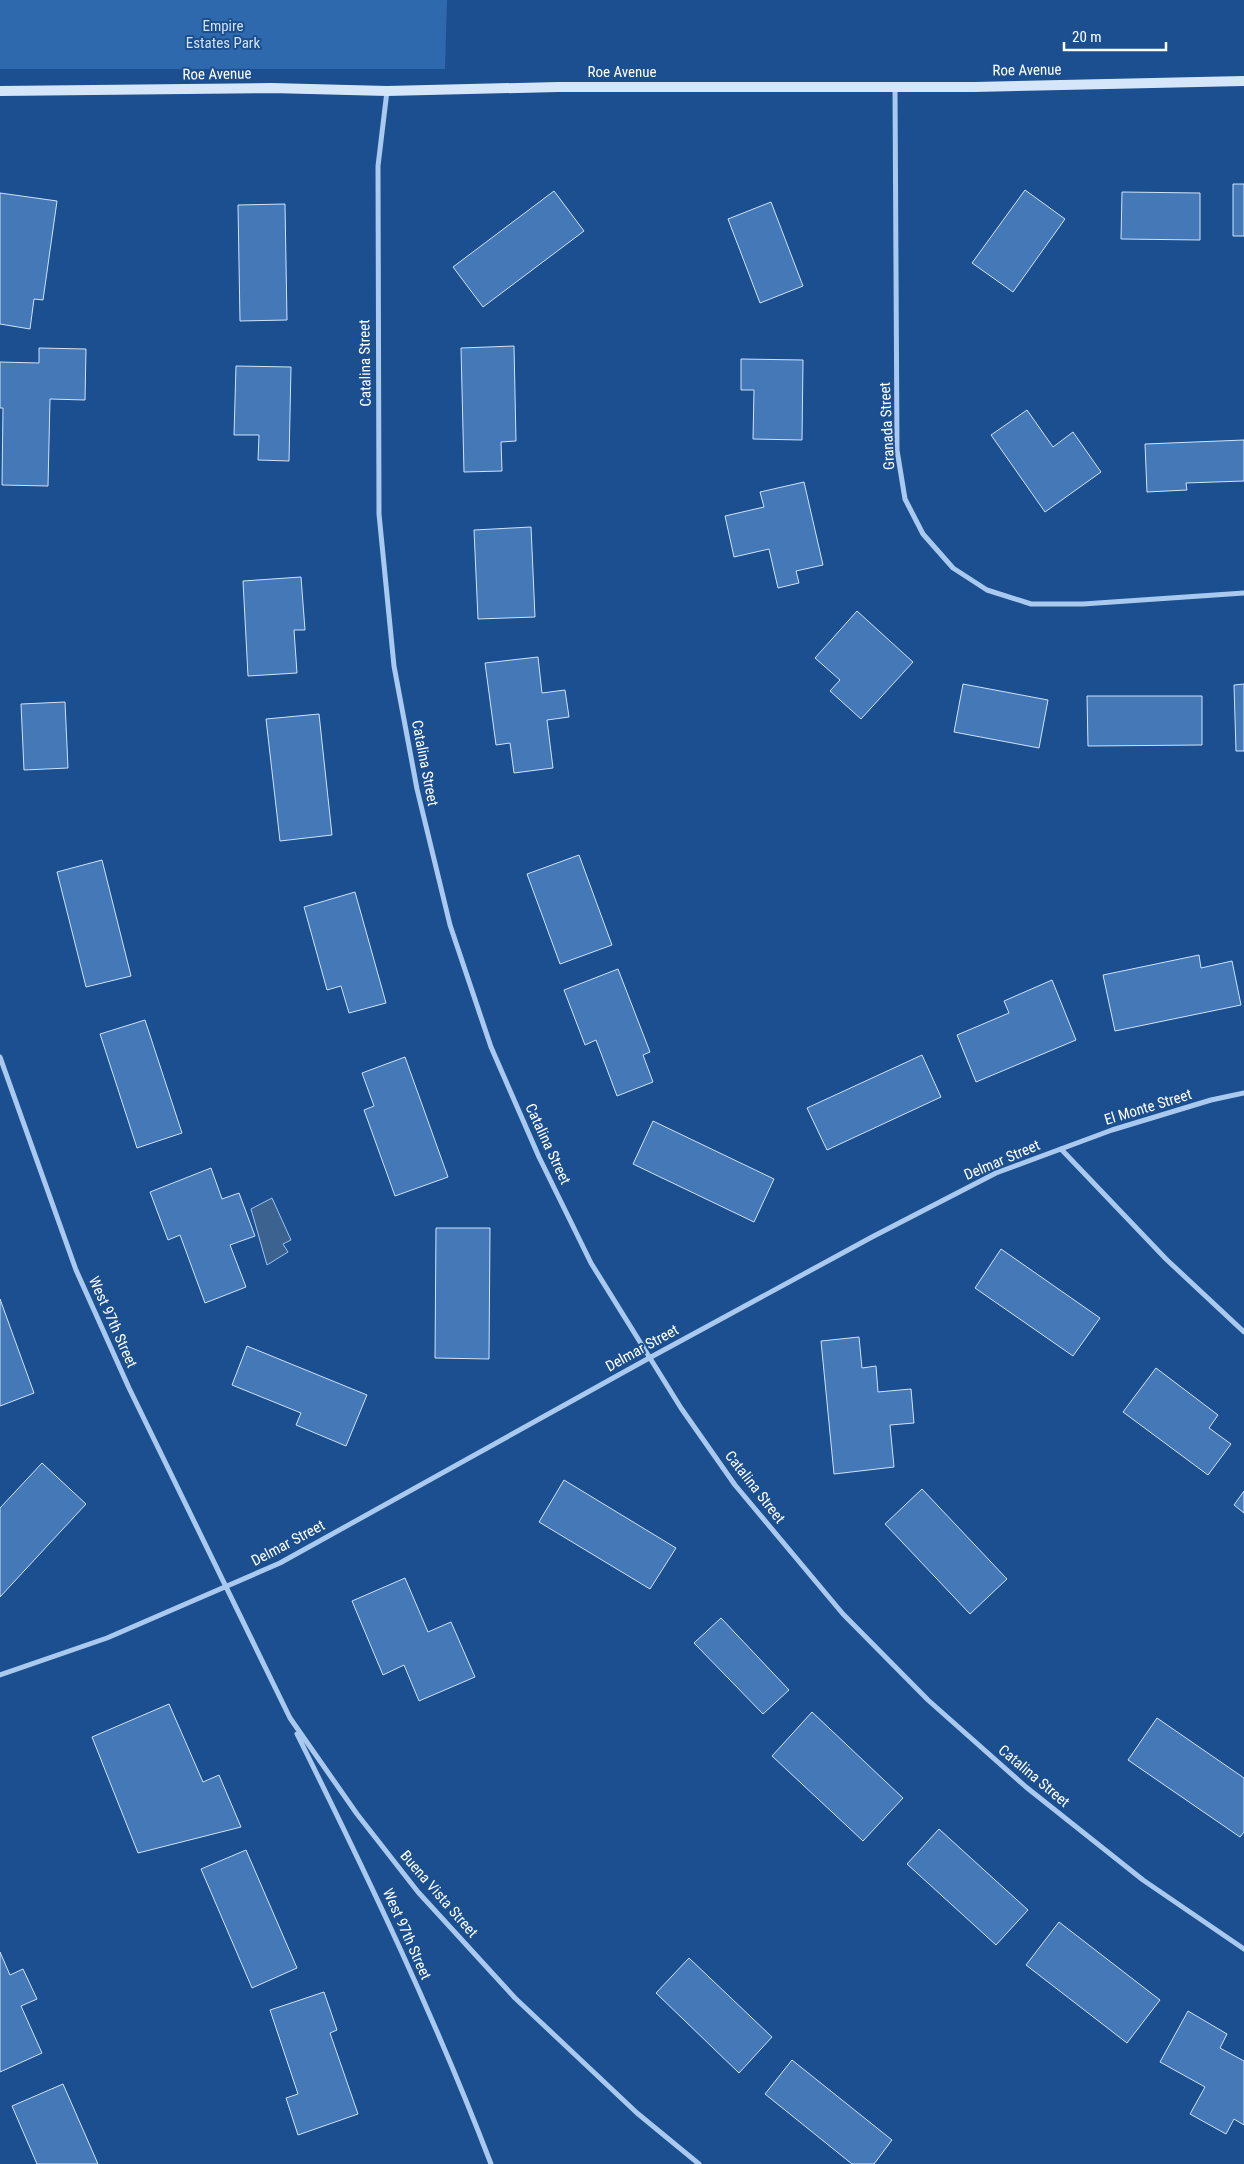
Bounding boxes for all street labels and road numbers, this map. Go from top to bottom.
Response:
street label: Roe Avenue [992,60,1062,80]
street label: Roe Avenue [587,63,657,81]
street label: Roe Avenue [182,64,252,84]
street label: Catalina Street [355,319,375,407]
street label: Granada Street [876,382,898,470]
street label: Catalina Street [408,718,442,808]
street label: El Monte Street [1102,1085,1194,1129]
street label: Catalina Street [521,1101,575,1187]
street label: Delmar Street [961,1136,1043,1184]
street label: West 97th Street [85,1274,141,1370]
street label: Delmar Street [602,1321,682,1375]
street label: Catalina Street [721,1447,789,1527]
street label: Delmar Street [248,1516,328,1570]
street label: Catalina Street [995,1741,1073,1811]
street label: Buena Vista Street [396,1847,482,1941]
street label: West 97th Street [379,1886,435,1982]

